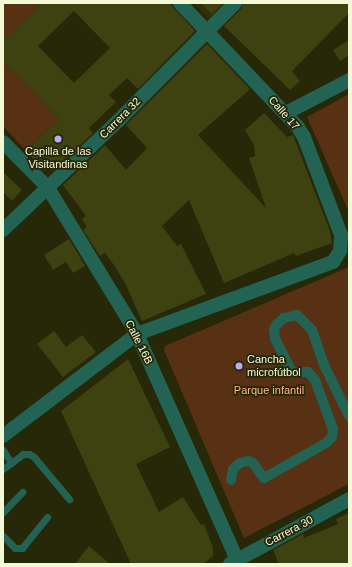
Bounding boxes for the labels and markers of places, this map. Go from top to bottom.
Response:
marker: Capilla de las Visitandinas [53,134,63,144]
place label: Capilla de las Visitandinas [25,145,91,171]
place label: Cancha microfútbol [247,353,301,379]
marker: Cancha microfútbol [234,361,244,371]

